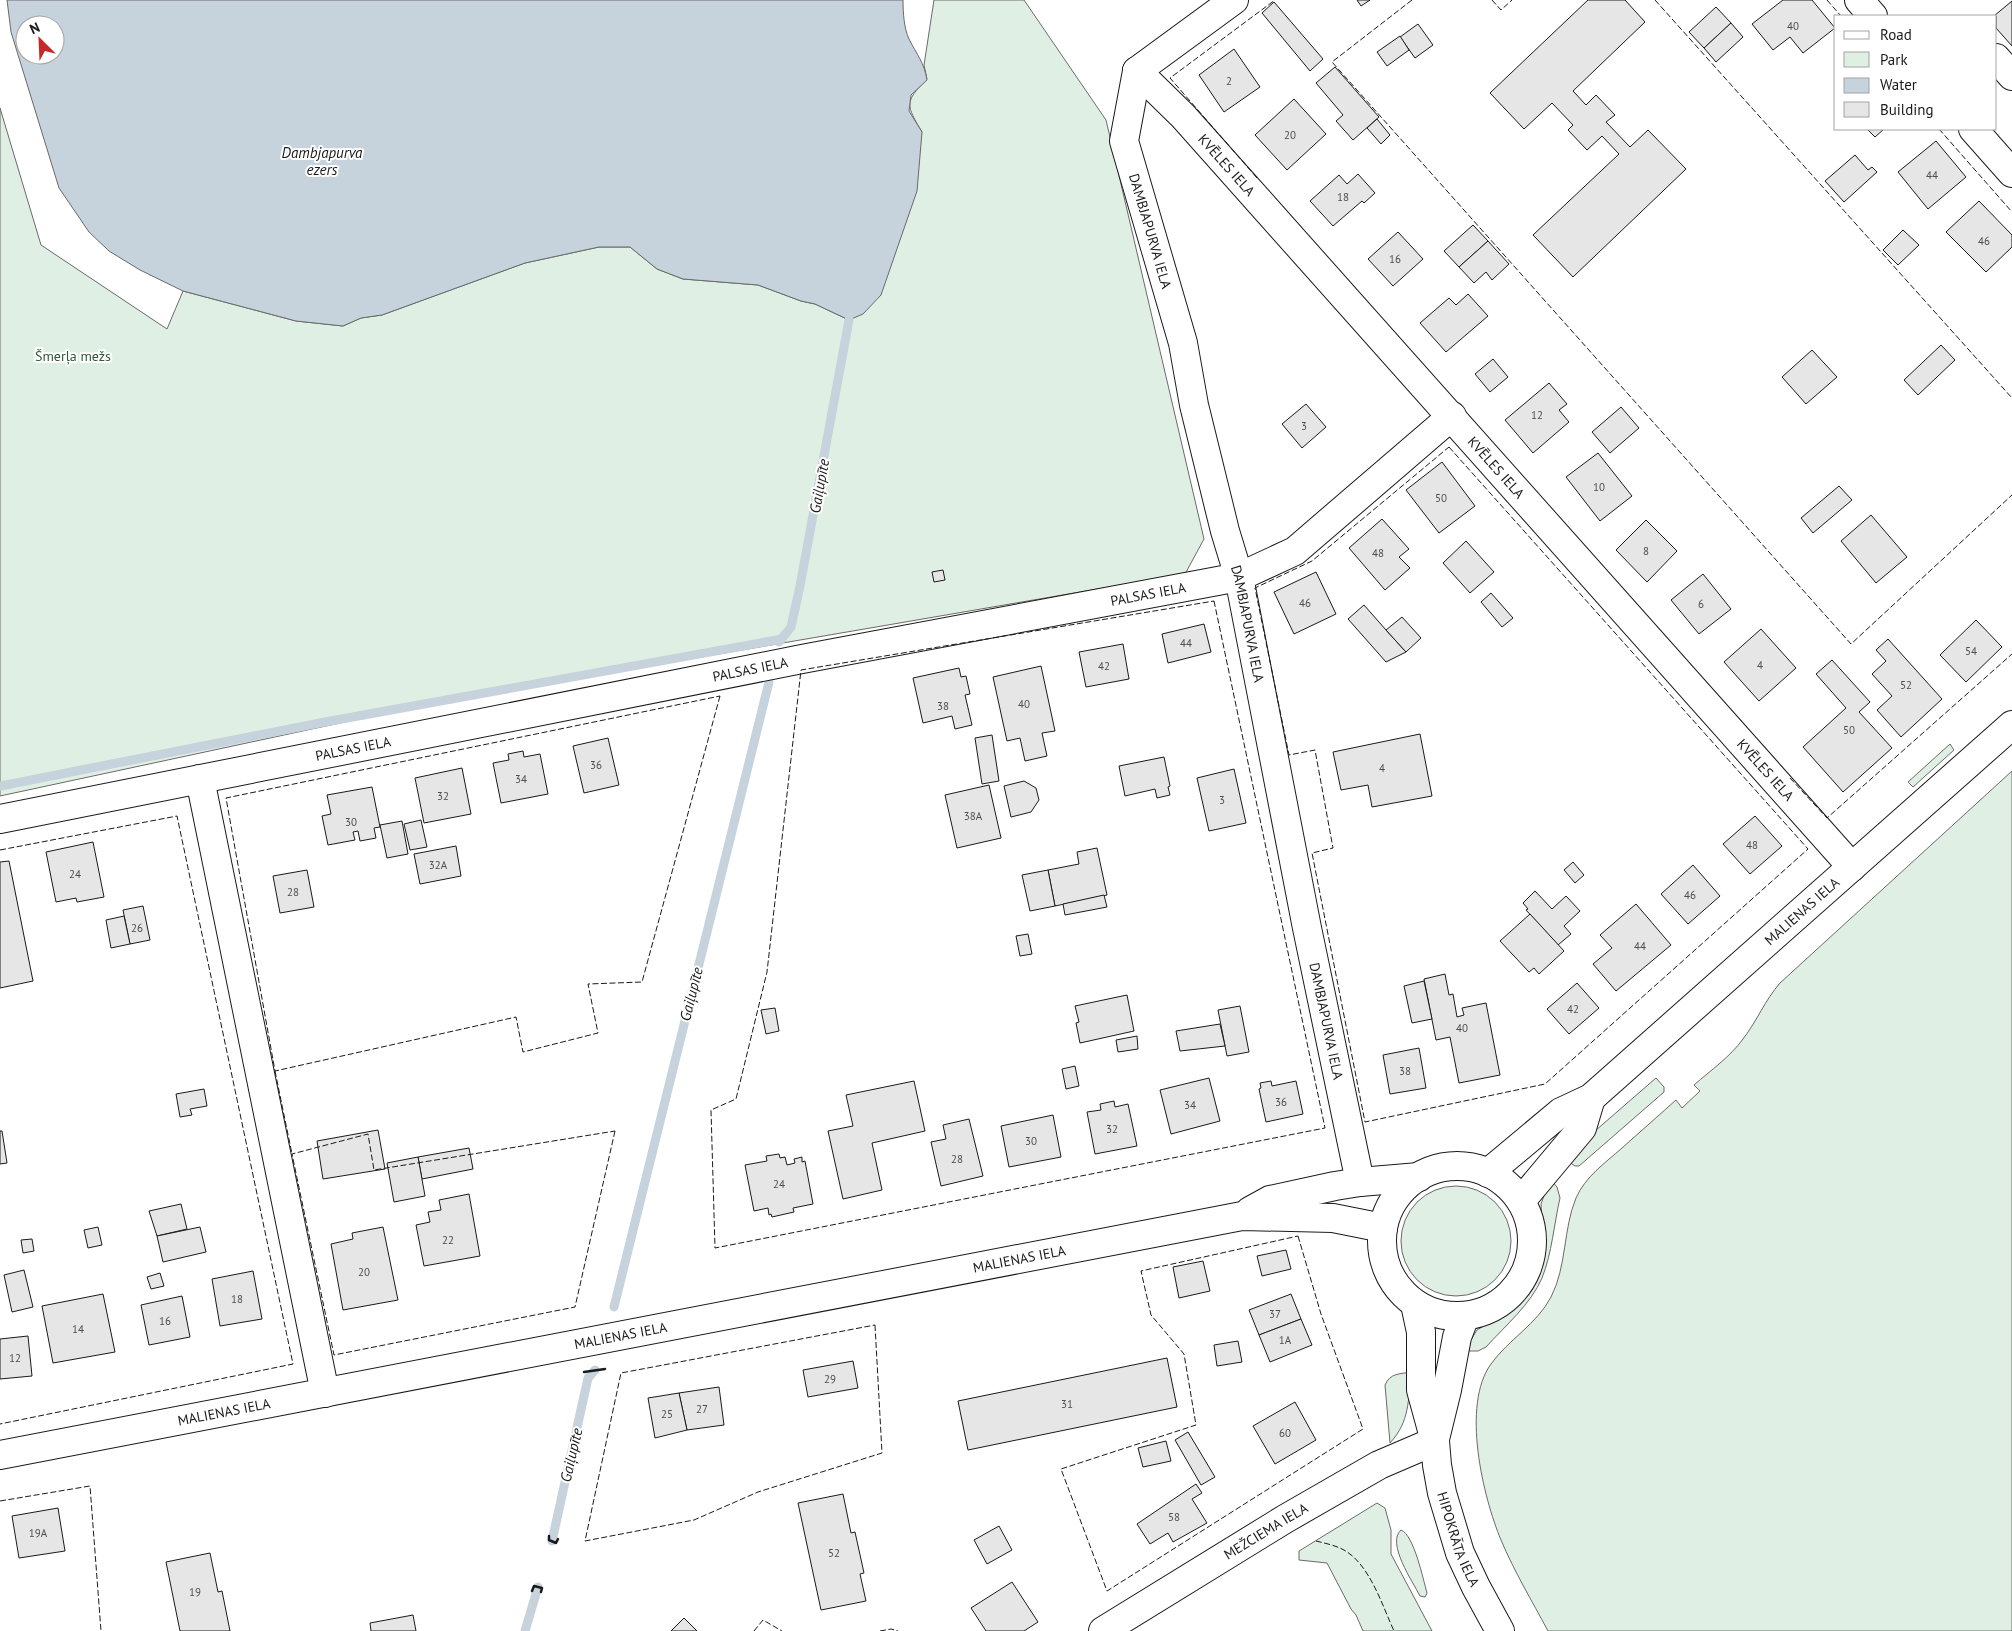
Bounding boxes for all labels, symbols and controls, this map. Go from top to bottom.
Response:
north arrow [15,15,65,65]
legend [1834,15,1997,130]
text: N [27,18,43,38]
house number: 40 [1787,19,1799,33]
text: Road [1880,25,1912,44]
text: Park [1880,50,1908,69]
house number: 2 [1226,74,1232,88]
text: Water [1880,75,1917,94]
text: Building [1880,100,1934,119]
house number: 20 [1284,128,1296,142]
street label: KVĒLES IELA [1194,130,1260,200]
water label: Dambjapurva ezers [282,143,363,179]
house number: 44 [1926,168,1938,182]
street label: DAMBJAPURVA IELA [1125,171,1176,291]
house number: 18 [1337,190,1349,204]
house number: 46 [1978,234,1990,248]
house number: 16 [1389,252,1401,266]
park label: Šmerļa mežs [35,347,111,365]
house number: 12 [1531,408,1543,422]
house number: 3 [1301,419,1307,433]
street label: KVĒLES IELA [1464,433,1529,503]
water label: Gaiļupīte [805,457,833,515]
house number: 10 [1593,480,1605,494]
house number: 50 [1435,491,1447,505]
house number: 8 [1643,544,1649,558]
house number: 48 [1372,546,1384,560]
street label: DAMBJAPURVA IELA [1227,563,1268,685]
street label: PALSAS IELA [1109,578,1188,610]
house number: 46 [1299,596,1311,610]
house number: 6 [1698,597,1704,611]
house number: 44 [1180,636,1192,650]
house number: 54 [1965,644,1977,658]
street label: PALSAS IELA [711,653,790,686]
house number: 4 [1757,658,1763,672]
house number: 42 [1098,659,1110,673]
house number: 52 [1900,678,1912,692]
house number: 40 [1018,697,1030,711]
house number: 38 [937,699,949,713]
house number: 50 [1843,723,1855,737]
street label: PALSAS IELA [314,732,393,765]
street label: KVĒLES IELA [1733,735,1798,805]
house number: 36 [590,758,602,772]
house number: 4 [1379,761,1385,775]
house number: 34 [515,772,527,786]
house number: 32 [437,789,449,803]
house number: 3 [1219,793,1225,807]
house number: 38A [964,809,983,823]
house number: 30 [345,815,357,829]
house number: 48 [1746,838,1758,852]
house number: 32A [429,858,448,872]
house number: 24 [69,867,81,881]
street label: MALIENAS IELA [1761,873,1844,949]
house number: 28 [287,885,299,899]
house number: 46 [1684,888,1696,902]
house number: 26 [131,921,143,935]
house number: 44 [1634,939,1646,953]
street label: DAMBJAPURVA IELA [1305,961,1348,1082]
water label: Gaiļupīte [675,965,707,1023]
house number: 42 [1567,1002,1579,1016]
house number: 40 [1456,1021,1468,1035]
house number: 38 [1399,1064,1411,1078]
house number: 36 [1275,1095,1287,1109]
house number: 34 [1184,1098,1196,1112]
house number: 32 [1106,1122,1118,1136]
house number: 30 [1025,1134,1037,1148]
house number: 28 [951,1152,963,1166]
house number: 24 [773,1177,785,1191]
house number: 22 [442,1233,454,1247]
street label: MALIENAS IELA [971,1241,1068,1277]
house number: 20 [358,1265,370,1279]
house number: 18 [231,1292,243,1306]
house number: 37 [1269,1307,1281,1321]
house number: 16 [159,1314,171,1328]
street label: MALIENAS IELA [573,1318,669,1353]
house number: 14 [72,1322,84,1336]
house number: 1A [1279,1333,1292,1347]
house number: 12 [9,1351,21,1365]
house number: 29 [824,1372,836,1386]
street label: MALIENAS IELA [176,1394,273,1430]
house number: 31 [1061,1397,1073,1411]
house number: 27 [696,1402,708,1416]
house number: 25 [661,1407,673,1421]
water label: Gaiļupīte [556,1426,586,1484]
house number: 60 [1279,1426,1291,1440]
street label: HIPOKRĀTA IELA [1433,1490,1484,1590]
street label: MEŽCIEMA IELA [1220,1498,1312,1563]
house number: 58 [1168,1510,1180,1524]
house number: 19A [29,1526,48,1540]
house number: 52 [828,1546,840,1560]
house number: 19 [189,1585,201,1599]

